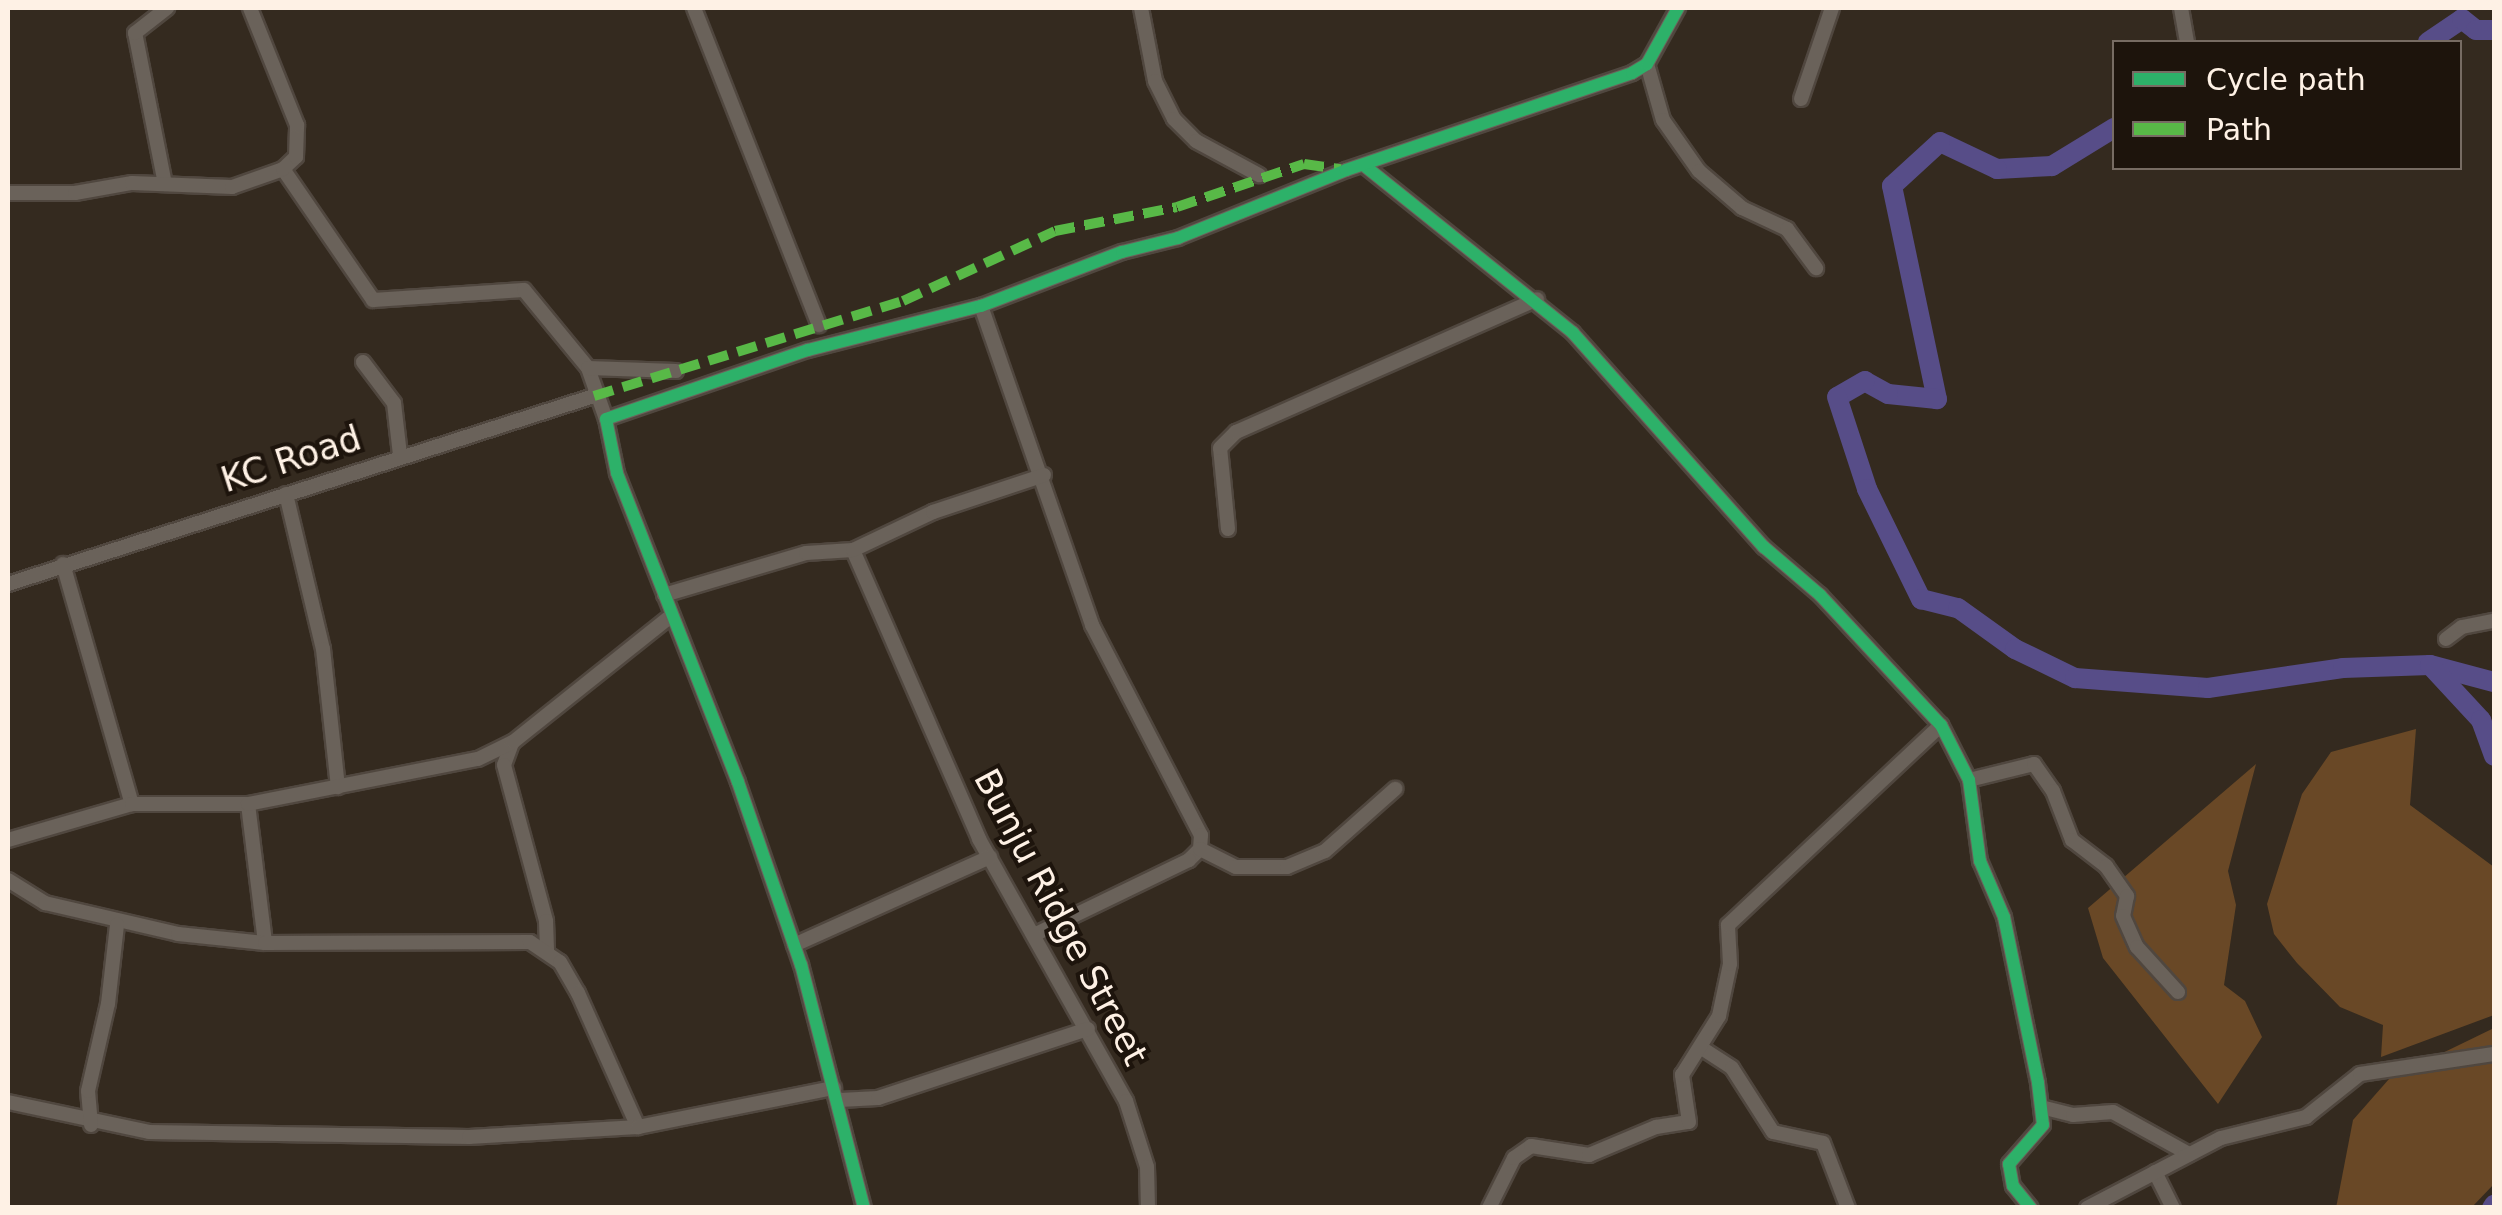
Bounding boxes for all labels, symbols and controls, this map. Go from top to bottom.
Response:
legend [2112,40,2462,170]
text: Cycle path [2206,62,2366,97]
text: Path [2206,112,2272,147]
street label: KC Road [216,417,366,501]
street label: Bunju Ridge Street [965,762,1157,1072]

